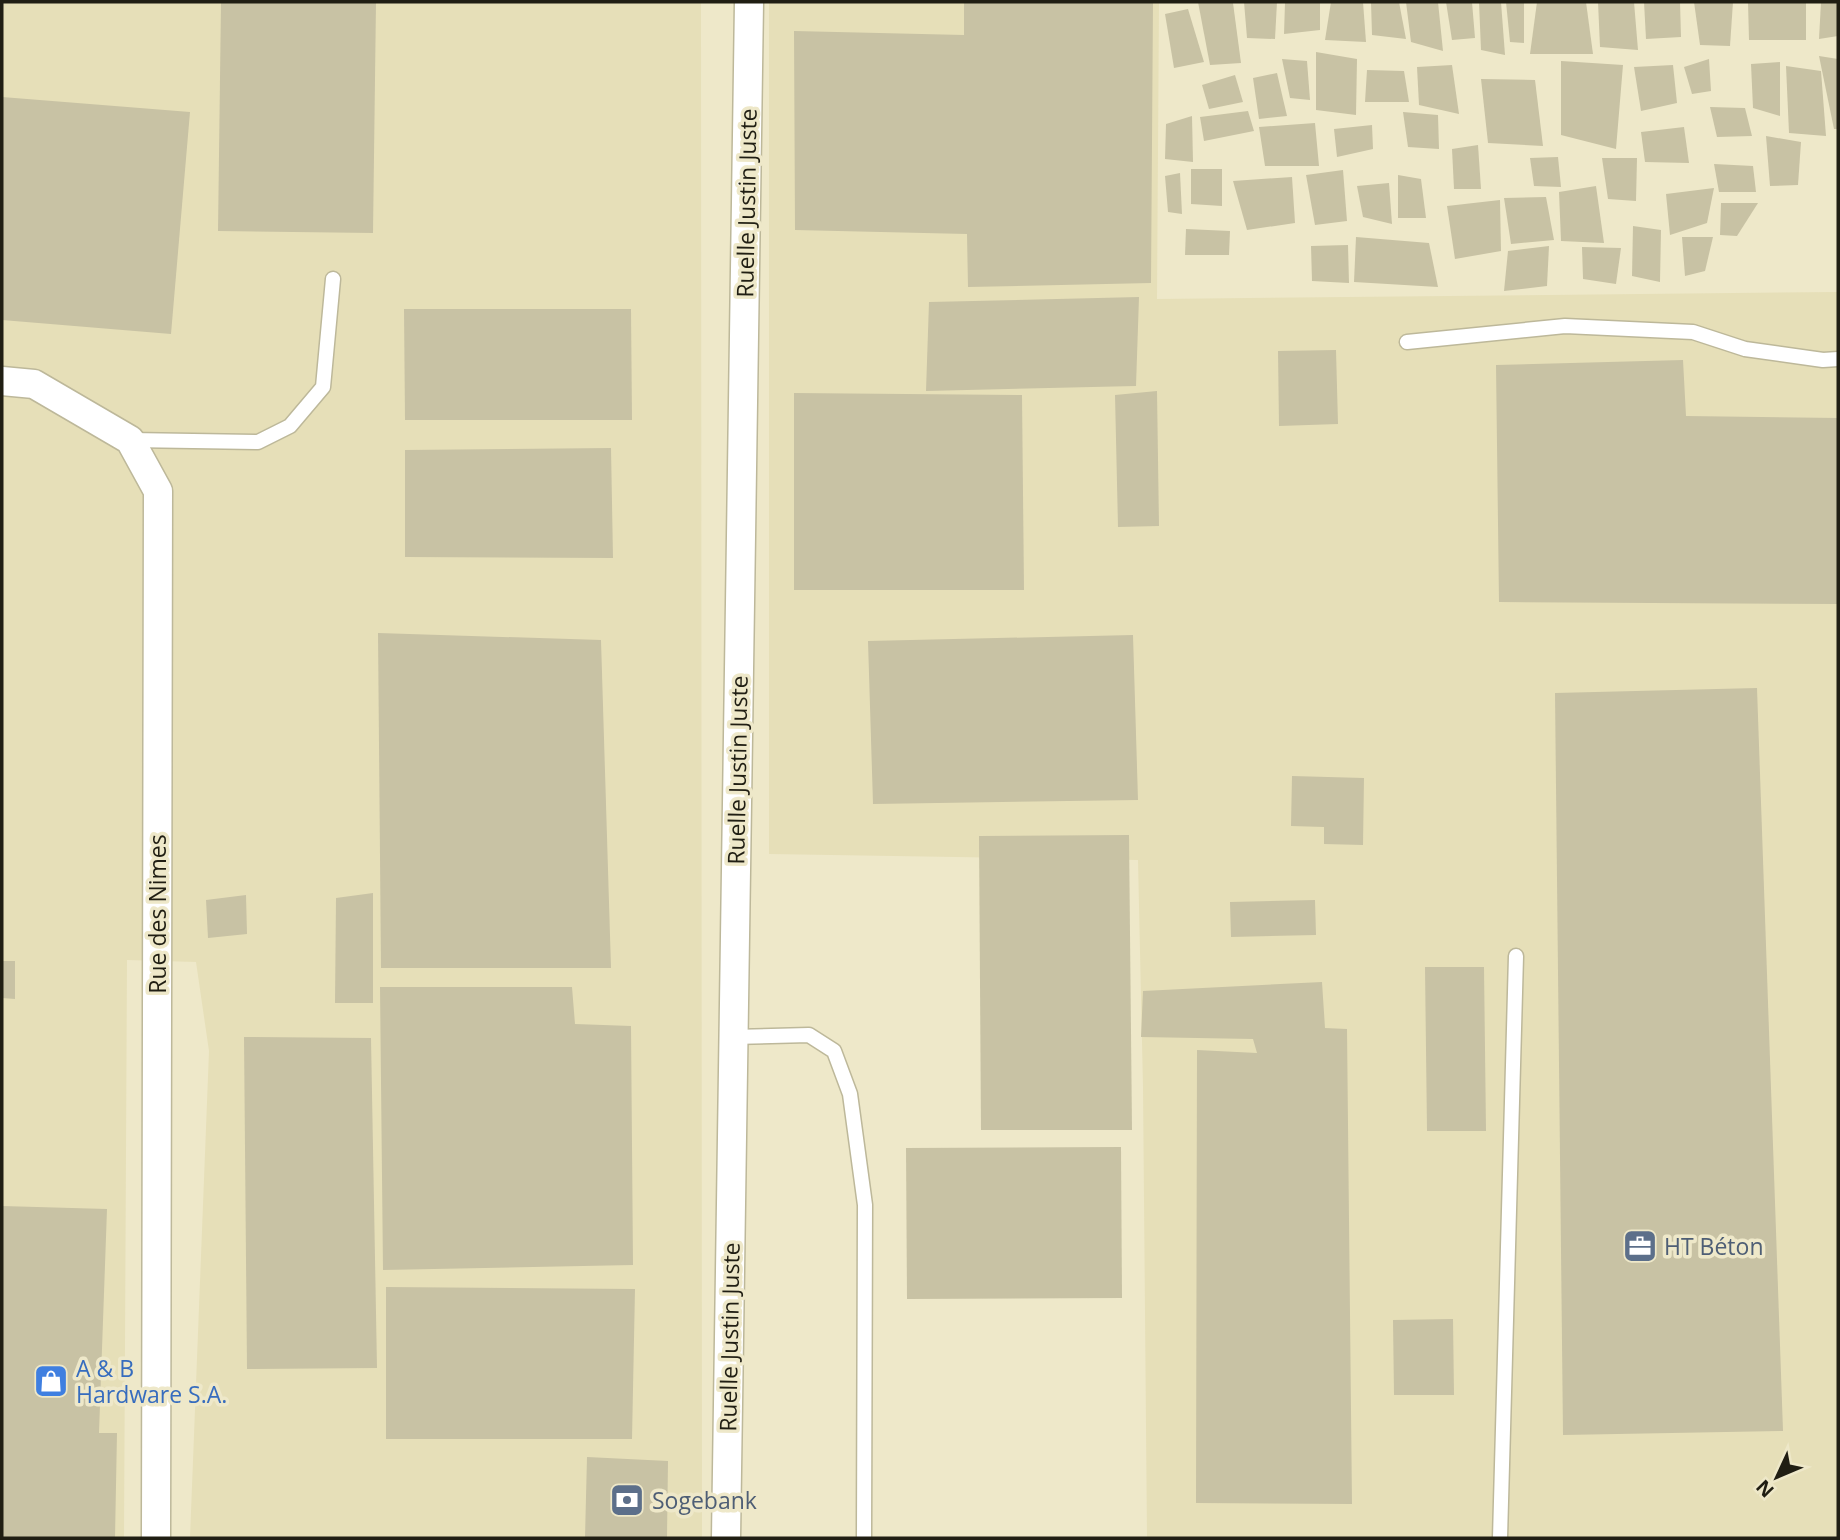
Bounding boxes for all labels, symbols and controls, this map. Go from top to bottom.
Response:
street label: Ruelle Justin Juste [728,108,764,298]
street label: Ruelle Justin Juste [719,675,755,865]
street label: Rue des Nimes [141,834,173,994]
office icon: HT Béton [1621,1227,1659,1265]
place label: HT Béton [1664,1230,1764,1262]
street label: Ruelle Justin Juste [711,1242,747,1432]
place label: A & B Hardware S.A. [76,1352,227,1410]
shop icon: A & B Hardware S.A. [32,1362,70,1400]
north arrow [1742,1442,1812,1512]
text: N [1750,1474,1779,1503]
bank icon: Sogebank [608,1481,646,1519]
place label: Sogebank [652,1484,757,1516]

